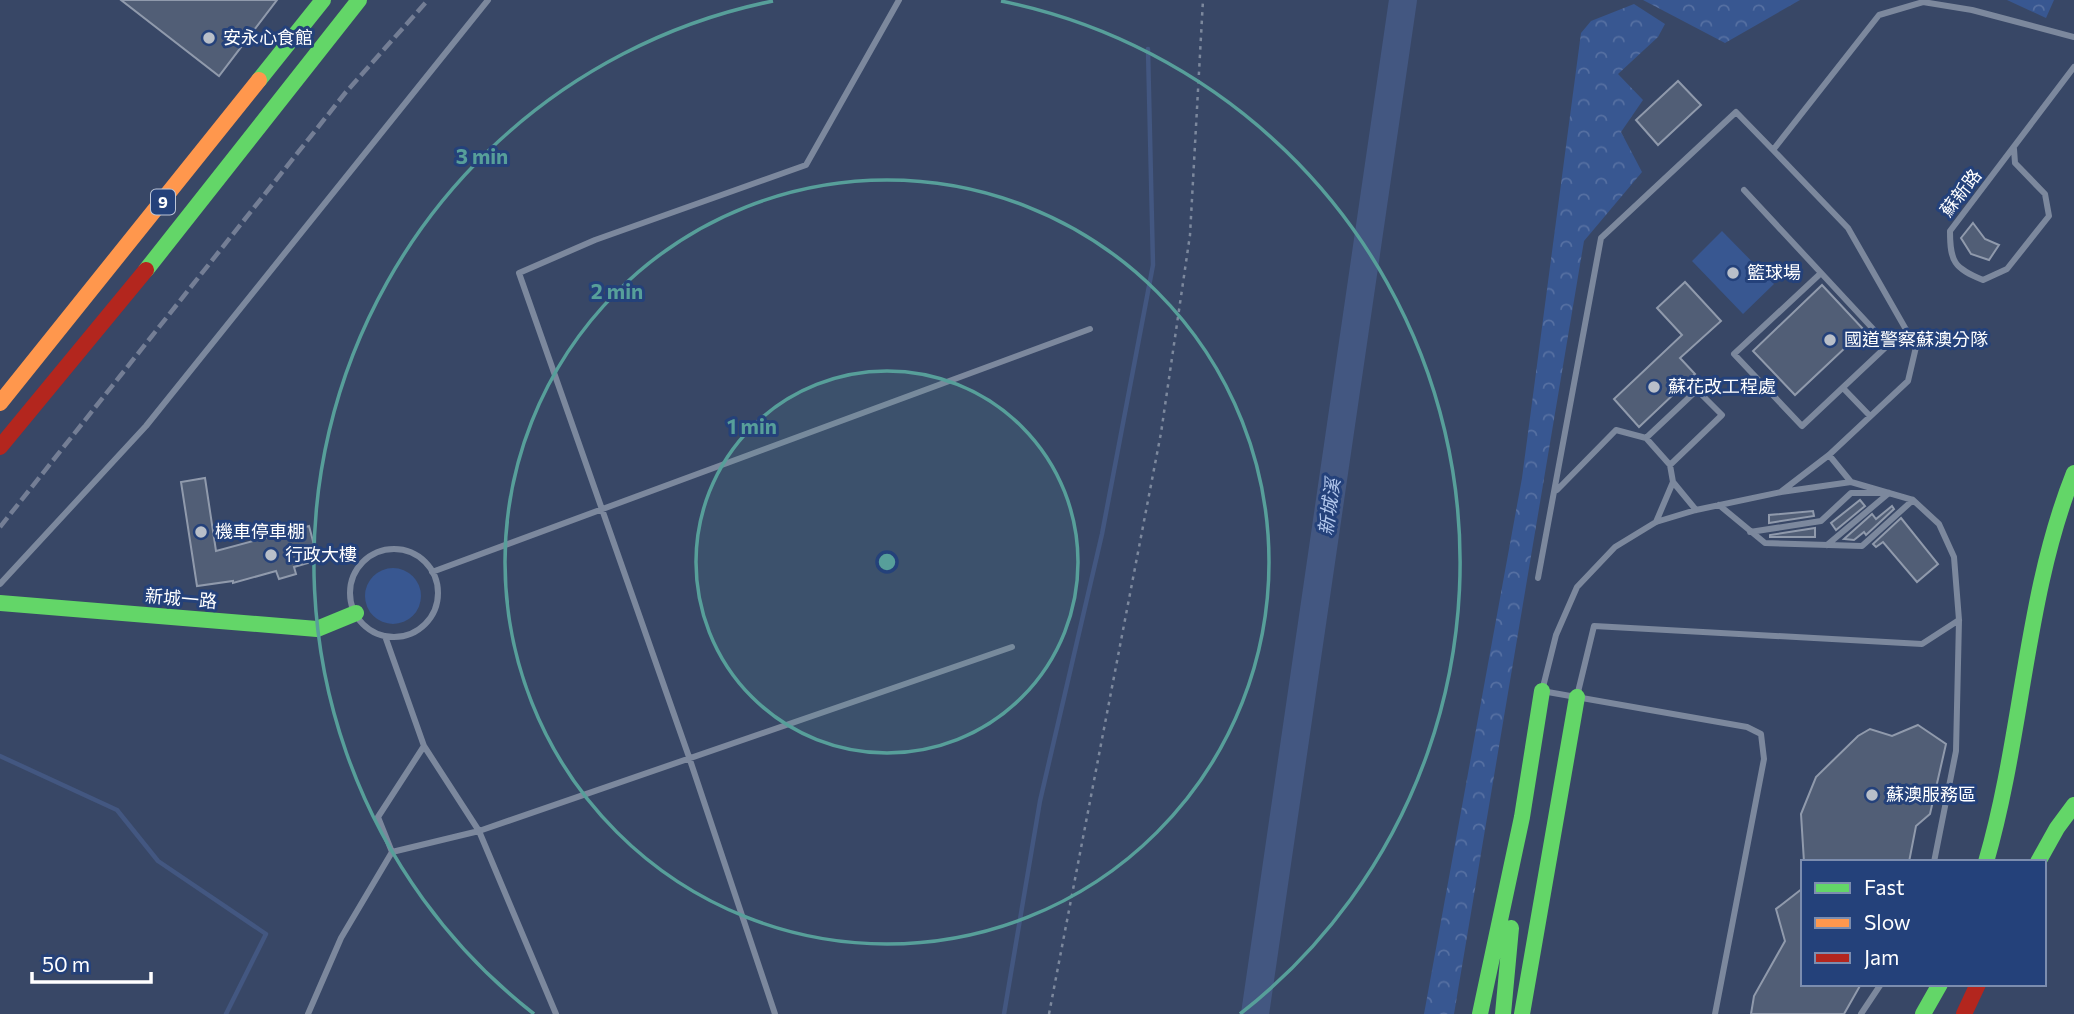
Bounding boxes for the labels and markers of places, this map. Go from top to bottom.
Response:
place label: 安永心食館 [223,26,313,48]
marker: 安永心食館 [201,30,217,46]
place label: 籃球場 [1747,261,1801,283]
marker: 籃球場 [1725,265,1741,281]
place label: 國道警察蘇澳分隊 [1844,328,1988,350]
marker: 國道警察蘇澳分隊 [1822,332,1838,348]
place label: 蘇花改工程處 [1668,375,1776,397]
marker: 蘇花改工程處 [1646,379,1662,395]
place label: 機車停車棚 [215,520,305,542]
marker: 機車停車棚 [193,524,209,540]
place label: 行政大樓 [285,543,357,565]
marker: 行政大樓 [263,547,279,563]
centre of rings [875,550,899,574]
place label: 蘇澳服務區 [1886,783,1976,805]
marker: 蘇澳服務區 [1864,787,1880,803]

